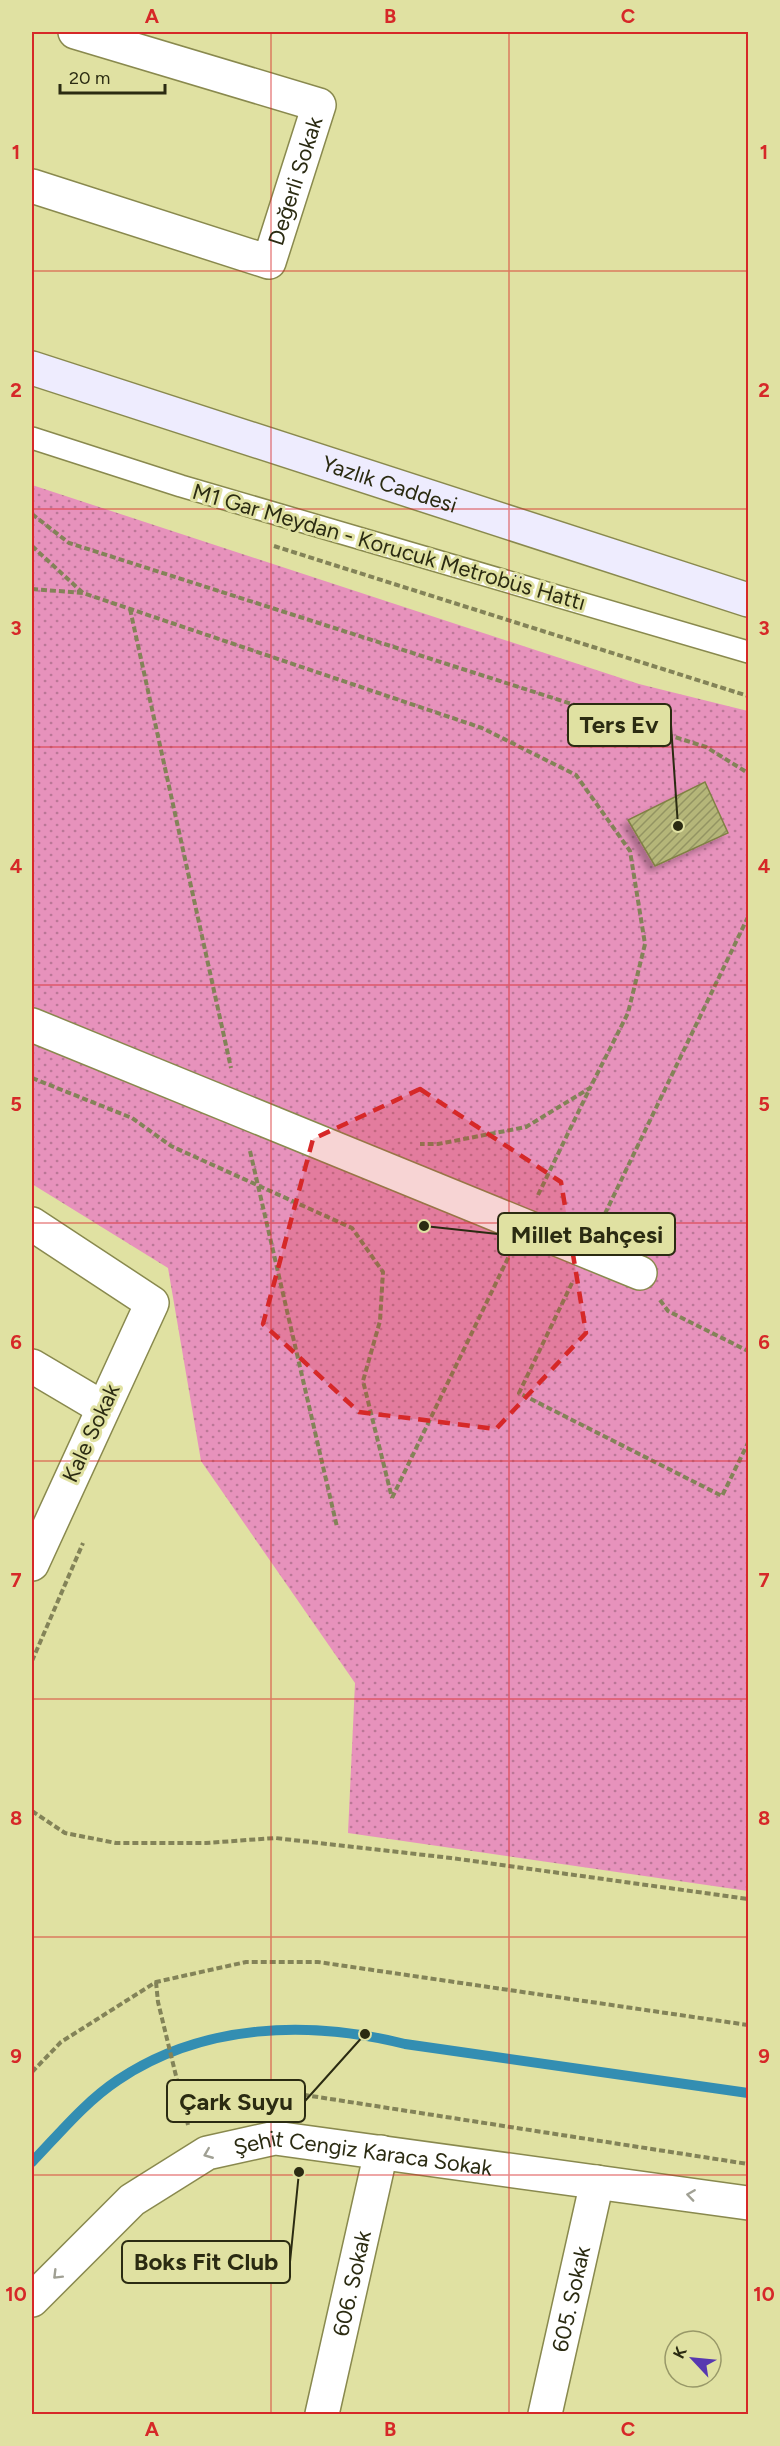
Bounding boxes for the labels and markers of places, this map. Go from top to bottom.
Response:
callout: Ters Ev [568,704,671,746]
callout: Millet Bahçesi [498,1213,675,1255]
callout: Çark Suyu [167,2080,305,2122]
callout: Boks Fit Club [122,2241,290,2283]

